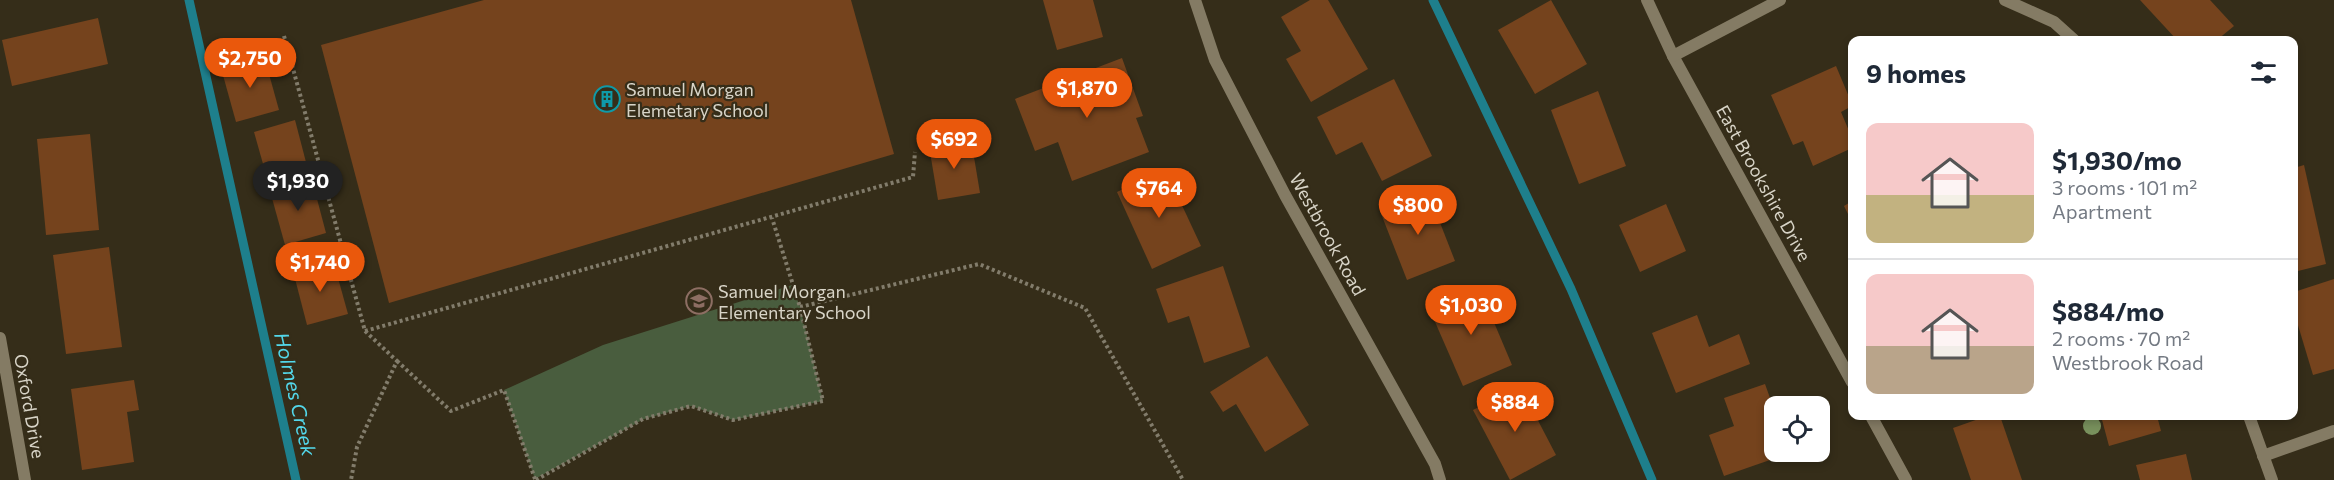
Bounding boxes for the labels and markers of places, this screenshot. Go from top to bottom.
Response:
pin: $2,750 [201,38,299,89]
pin: $1,870 [1038,68,1136,119]
place label: Samuel Morgan Elemetary School [626,78,768,121]
building icon: Samuel Morgan Elemetary School [592,84,622,114]
pin: $692 [918,119,990,170]
pin: $1,930 [249,161,347,212]
pin: $764 [1123,168,1195,219]
pin: $800 [1382,185,1454,236]
pin: $1,740 [271,242,369,293]
place label: Samuel Morgan Elementary School [718,280,871,323]
pin: $1,030 [1422,285,1520,336]
school or university icon: Samuel Morgan Elementary School [684,286,714,316]
pin: $884 [1479,382,1551,433]

